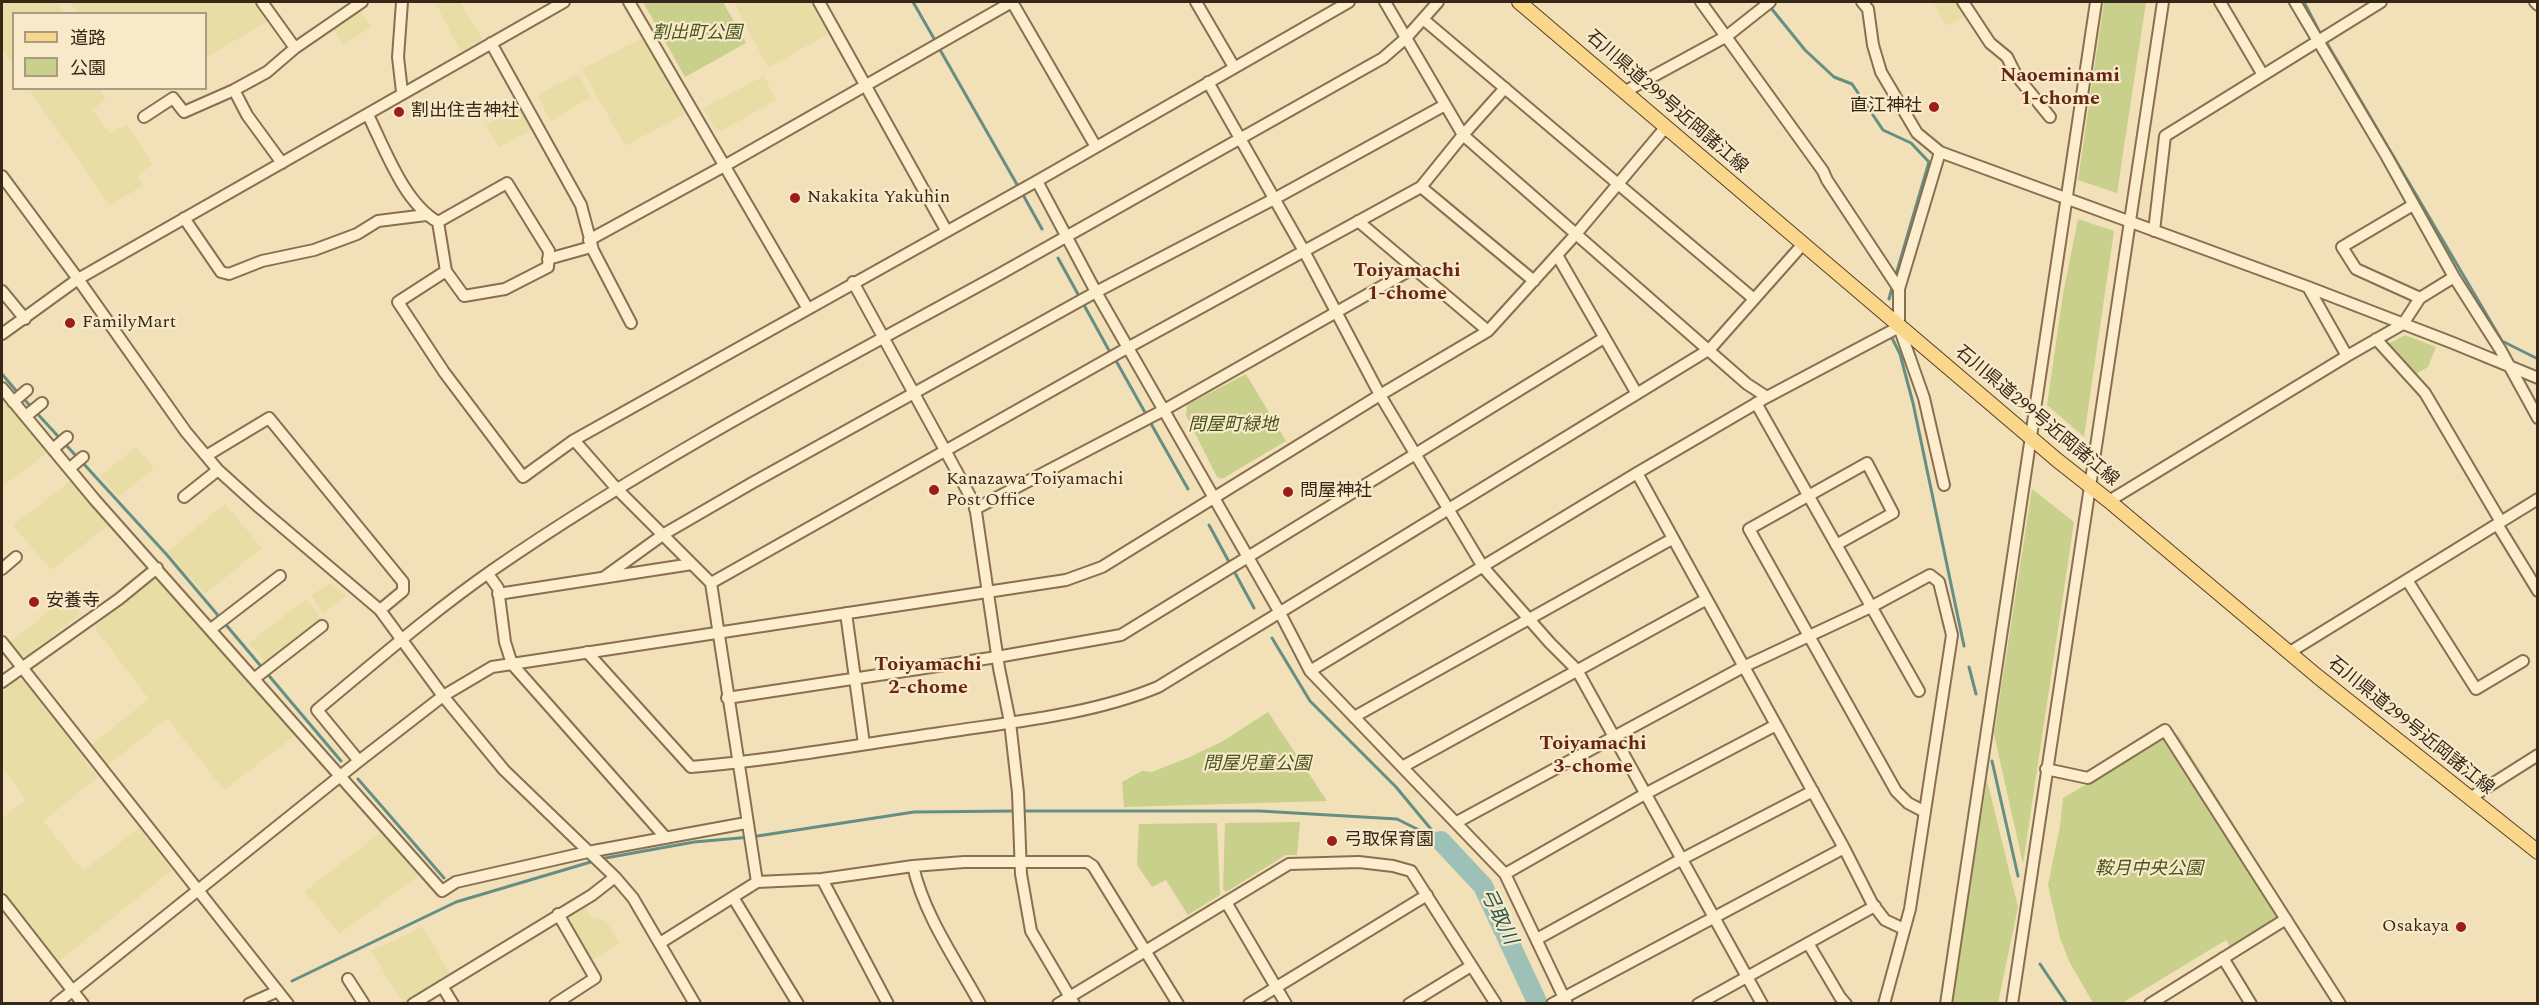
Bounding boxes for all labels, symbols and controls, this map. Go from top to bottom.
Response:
legend [12,12,207,90]
park label: 割出町公園 [652,23,742,45]
text: 道路 [70,25,106,52]
street label: 石川県道299号近岡諸江線 [1581,27,1751,179]
text: 公園 [70,55,106,82]
district label: Naoeminami 1-chome [2000,65,2120,112]
place label: 直江神社 [1850,96,1922,118]
marker: 直江神社 [1927,100,1941,114]
place label: 割出住吉神社 [411,101,519,123]
marker: 割出住吉神社 [392,105,406,119]
place label: Nakakita Yakuhin [807,187,950,209]
marker: Nakakita Yakuhin [788,191,802,205]
district label: Toiyamachi 1-chome [1353,260,1461,307]
place label: FamilyMart [82,312,176,334]
marker: FamilyMart [63,316,77,330]
street label: 石川県道299号近岡諸江線 [1950,342,2122,492]
park label: 問屋町緑地 [1188,415,1278,437]
place label: Kanazawa Toiyamachi Post Office [946,469,1124,512]
place label: 問屋神社 [1300,481,1372,503]
marker: Kanazawa Toiyamachi Post Office [927,483,941,497]
marker: 問屋神社 [1281,485,1295,499]
place label: 安養寺 [46,591,100,613]
marker: 安養寺 [27,595,41,609]
street label: 石川県道299号近岡諸江線 [2323,653,2497,801]
district label: Toiyamachi 2-chome [874,654,982,701]
district label: Toiyamachi 3-chome [1539,733,1647,780]
park label: 問屋児童公園 [1203,754,1311,776]
place label: 弓取保育園 [1344,830,1434,852]
marker: 弓取保育園 [1325,834,1339,848]
park label: 鞍月中央公園 [2095,859,2203,881]
water label: 弓取川 [1473,885,1521,949]
place label: Osakaya [2382,916,2449,938]
marker: Osakaya [2454,920,2468,934]

